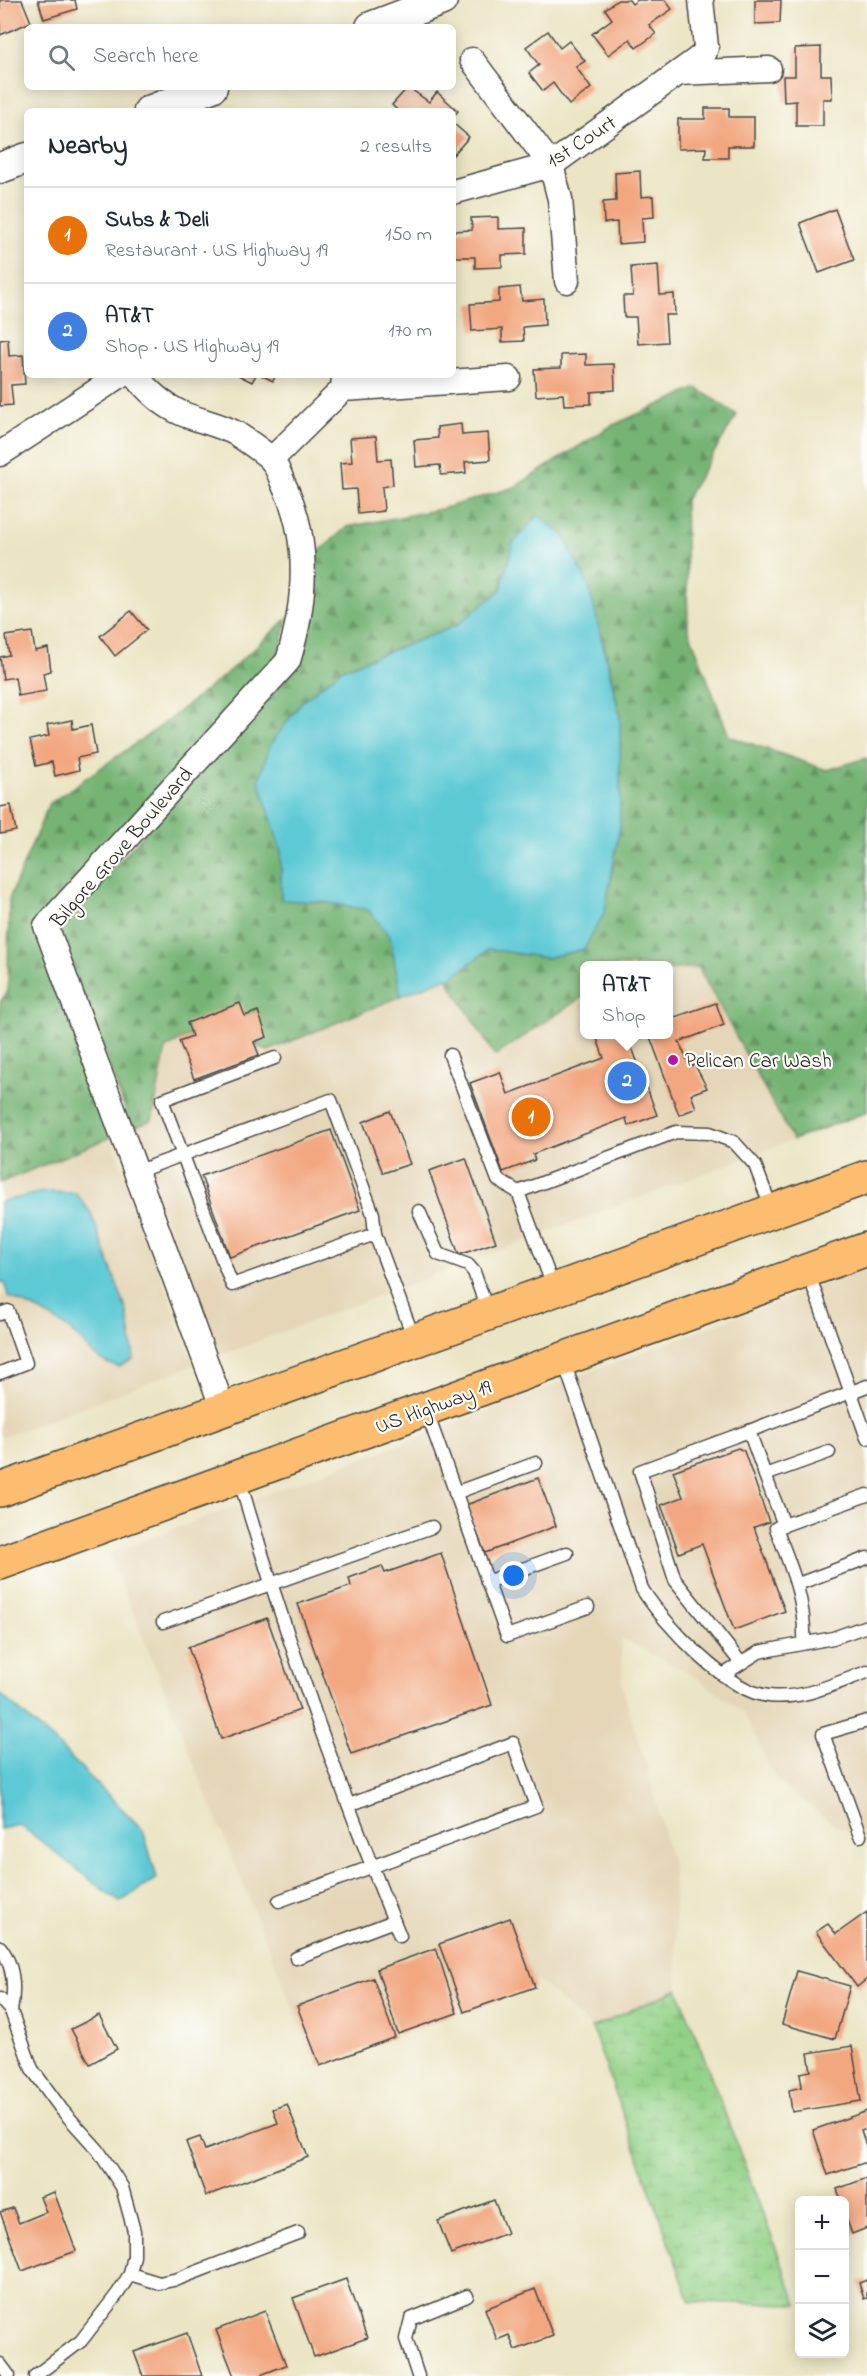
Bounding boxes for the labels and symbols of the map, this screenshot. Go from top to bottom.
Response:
street label: 1st Court [541,109,623,176]
street label: Bilgore Grove Boulevard [43,761,203,937]
place label: Pelican Car Wash [685,1047,832,1077]
marker: Pelican Car Wash [666,1053,680,1067]
pin: 2 [608,1058,646,1104]
pin: 1 [512,1094,550,1140]
street label: US Highway 19 [371,1373,497,1445]
your location [499,1561,528,1590]

